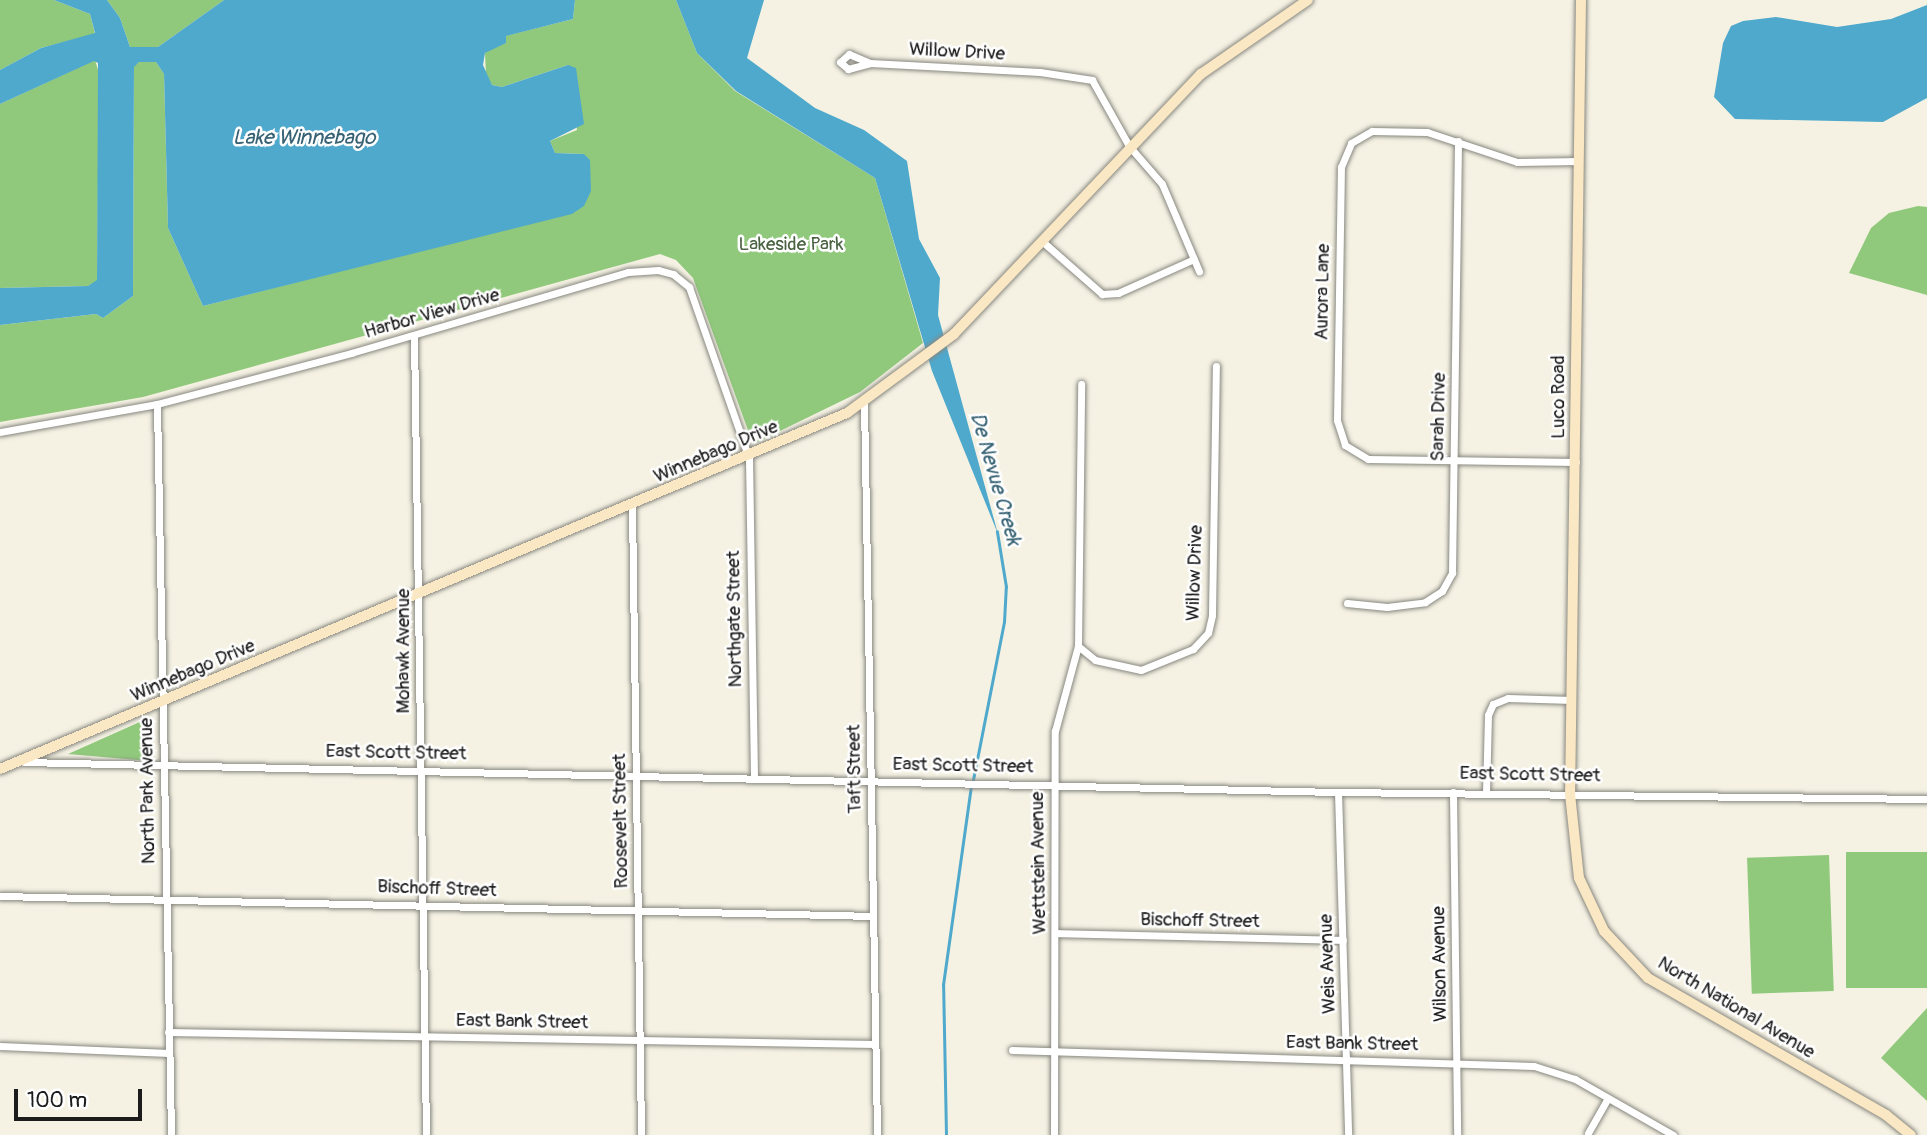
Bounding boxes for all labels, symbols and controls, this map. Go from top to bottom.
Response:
street label: Willow Drive [908,38,1006,66]
water label: Lake Winnebago [233,125,375,151]
park label: Lakeside Park [739,234,843,256]
street label: Aurora Lane [1311,244,1335,340]
street label: Harbor View Drive [362,284,502,344]
street label: Luco Road [1548,355,1570,439]
street label: Sarah Drive [1427,372,1451,462]
water label: De Nevue Creek [964,410,1026,548]
street label: Winnebago Drive [650,416,782,488]
street label: Willow Drive [1182,525,1208,621]
street label: Northgate Street [722,550,748,688]
street label: Mohawk Avenue [393,589,415,713]
street label: Winnebago Drive [127,635,259,707]
street label: North Park Avenue [135,718,161,864]
street label: Taft Street [843,724,867,814]
street label: East Scott Street [325,740,467,766]
street label: Roosevelt Street [608,753,634,889]
street label: East Scott Street [892,753,1034,779]
street label: East Scott Street [1459,762,1601,788]
street label: Wettstein Avenue [1026,791,1052,935]
street label: Bischoff Street [377,876,497,902]
street label: Wilson Avenue [1428,906,1452,1022]
street label: Bischoff Street [1140,909,1260,933]
street label: Weis Avenue [1315,914,1341,1014]
street label: North National Avenue [1653,952,1819,1064]
street label: East Bank Street [456,1009,588,1035]
street label: East Bank Street [1286,1031,1418,1057]
scale bar [18,1076,145,1120]
text: 100 m [27,1087,87,1114]

